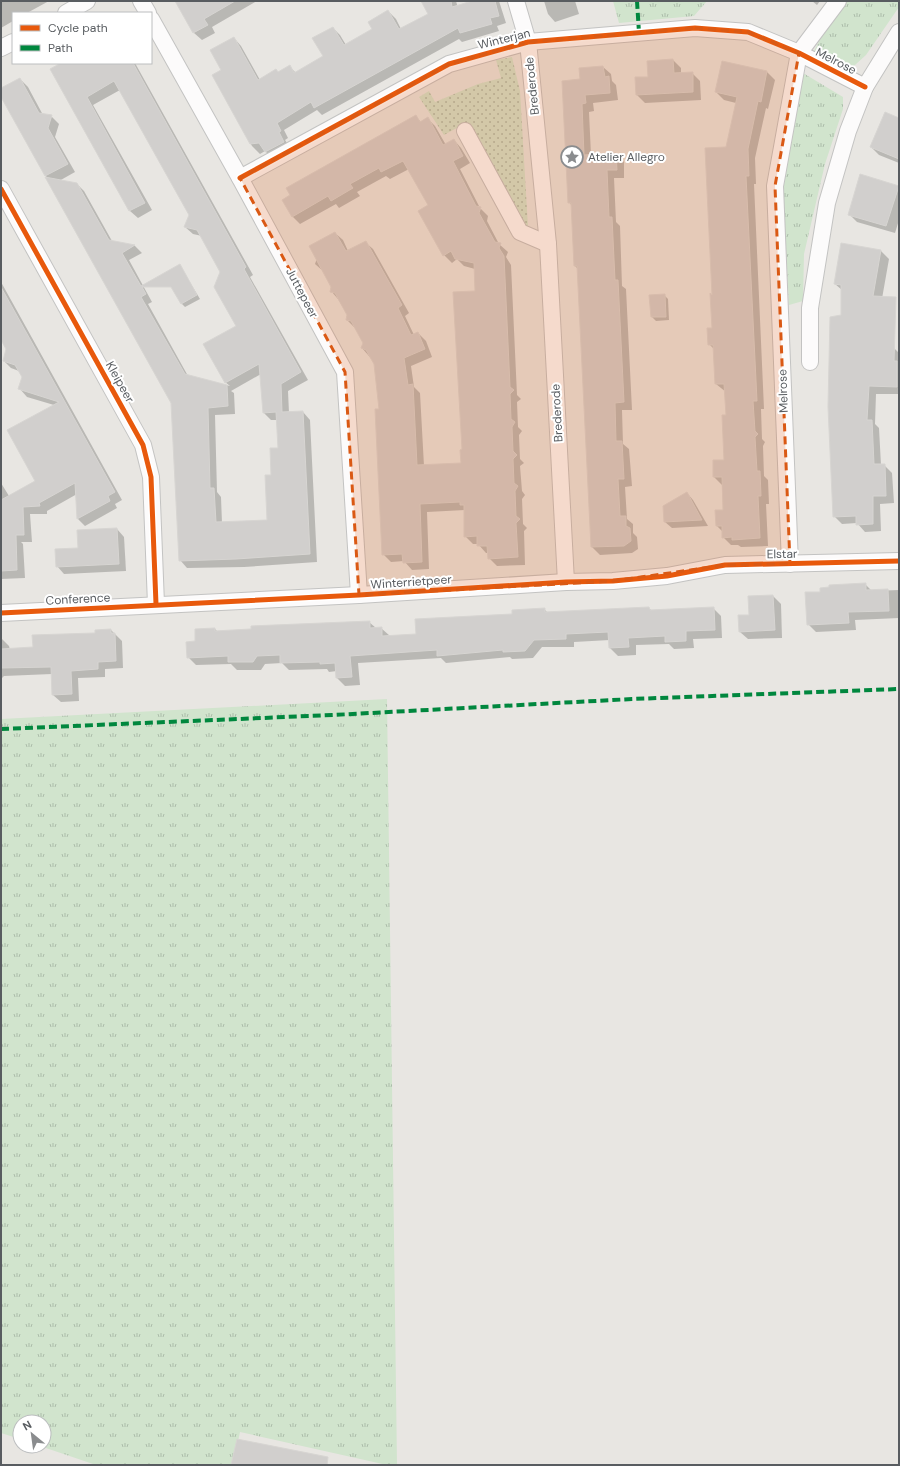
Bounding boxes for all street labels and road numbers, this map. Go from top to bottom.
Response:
street label: Winterjan [476,25,532,53]
street label: Melrose [813,44,859,78]
street label: Brederode [521,56,543,116]
street label: Juttepeer [282,265,322,321]
street label: Kleipeer [102,358,138,406]
street label: Melrose [774,369,792,413]
street label: Brederode [547,383,567,443]
street label: Elstar [766,546,798,562]
street label: Winterrietpeer [370,571,453,593]
street label: Conference [45,589,111,609]

